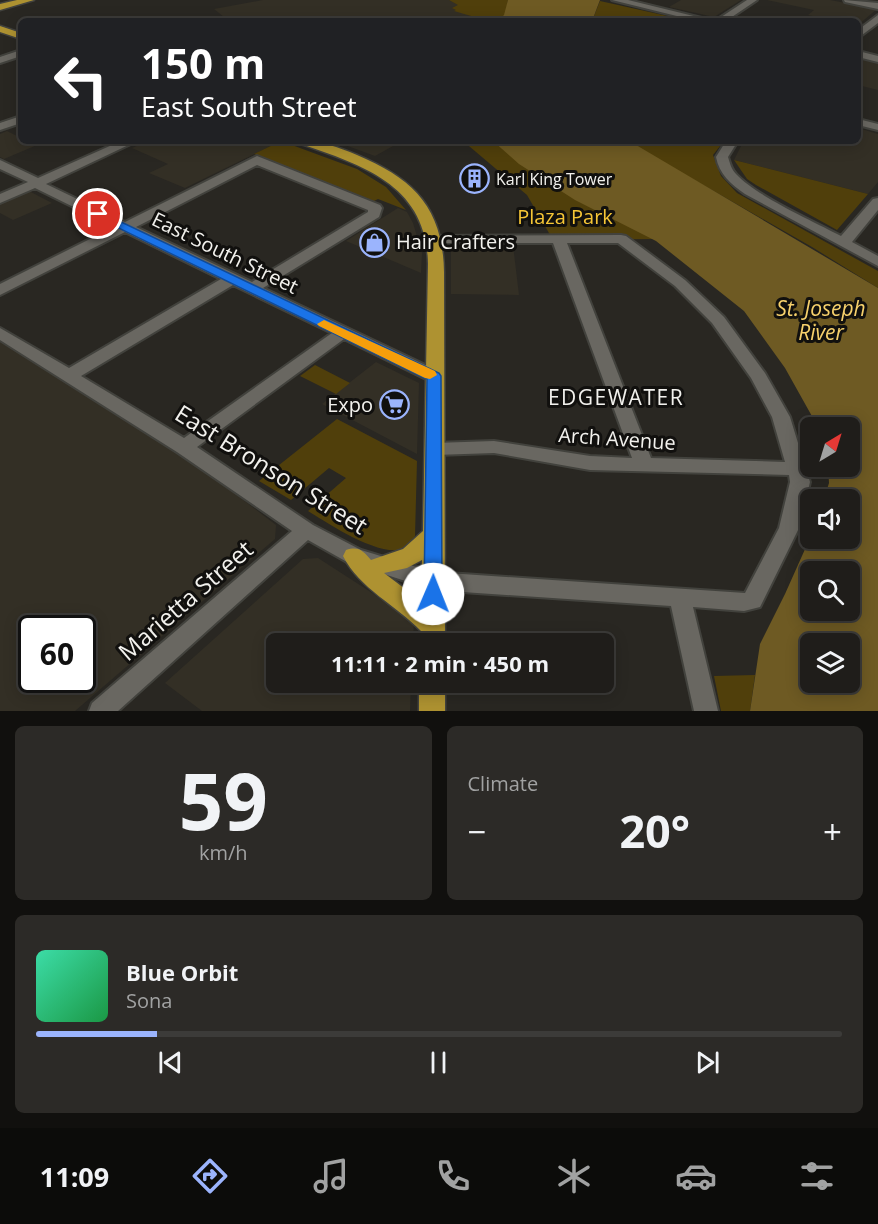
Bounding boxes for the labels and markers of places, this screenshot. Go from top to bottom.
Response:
building icon: Karl King Tower [459,163,491,195]
place label: Karl King Tower [496,168,613,190]
pin [72,188,123,239]
shop icon: Hair Crafters [359,226,391,258]
place label: Hair Crafters [396,228,515,255]
supermarket icon: Expo [378,389,410,421]
place label: Expo [327,391,373,418]

